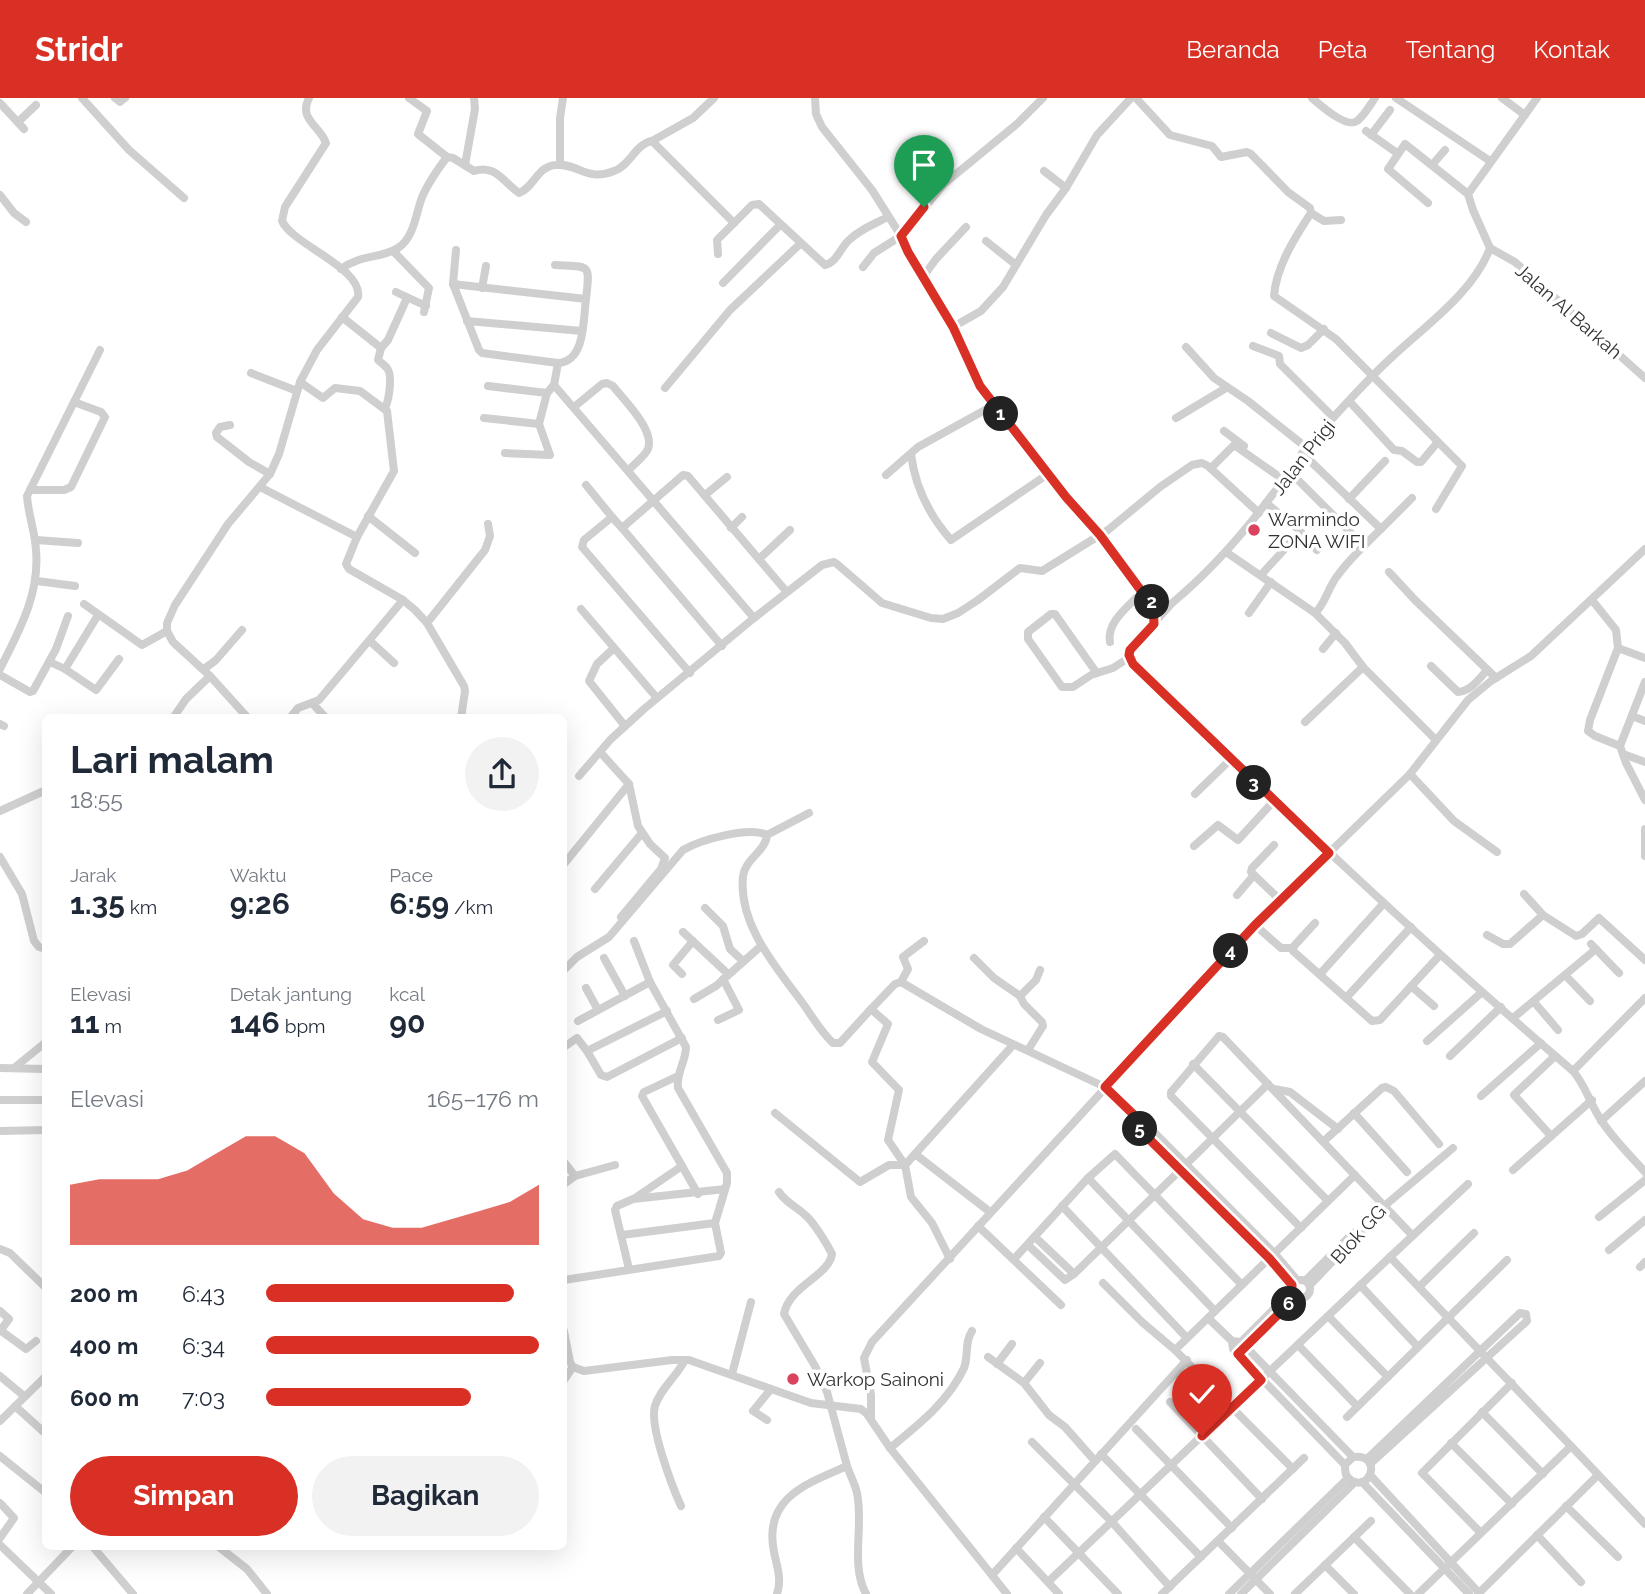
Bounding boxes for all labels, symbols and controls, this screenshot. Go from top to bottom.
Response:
text: Stridr [35,30,123,69]
text: Beranda [1186,35,1280,64]
text: Peta [1318,35,1367,64]
text: Tentang [1405,35,1495,64]
text: Kontak [1533,35,1610,64]
pin [894,135,954,207]
icon: arrive [905,146,943,184]
street label: Jalan Al Barkah [1511,259,1627,363]
pin: 1 [984,396,1018,432]
text: 1 [996,402,1005,424]
street label: Jalan Prigi [1267,415,1339,499]
place label: Warmindo ZONA WIFI [1268,508,1366,552]
marker: Warmindo ZONA WIFI [1246,522,1262,538]
pin: 2 [1134,584,1170,620]
text: 2 [1146,590,1157,612]
text: Lari malam [70,737,274,782]
button: share [465,737,539,811]
pin: 3 [1236,766,1272,800]
text: 3 [1248,771,1259,793]
text: 18:55 [70,786,123,813]
text: Jarak [70,864,116,886]
text: Waktu [230,864,287,886]
text: Pace [389,864,433,886]
text: 1.35 [70,886,125,921]
text: 9:26 [230,886,290,921]
text: 6:59 [389,886,449,921]
text: km [125,896,157,918]
text: /km [449,896,493,918]
pin: 4 [1214,934,1248,968]
text: 4 [1225,939,1236,961]
text: Elevasi [70,983,131,1005]
text: Detak jantung [230,983,352,1005]
text: kcal [389,983,425,1005]
text: 11 [70,1005,100,1040]
text: 146 [230,1005,280,1040]
text: 90 [389,1005,425,1040]
text: m [100,1015,122,1037]
text: bpm [280,1015,326,1037]
text: Elevasi [70,1085,144,1112]
text: 165–176 m [427,1085,539,1112]
pin: 5 [1122,1112,1158,1146]
text: 5 [1134,1117,1145,1139]
street label: Blok GG [1326,1200,1390,1268]
text: 200 m [70,1280,138,1307]
text: 6:43 [182,1280,225,1307]
pin: 6 [1272,1286,1306,1322]
text: 6 [1283,1292,1294,1314]
text: 400 m [70,1332,138,1359]
text: 6:34 [182,1332,225,1359]
pin [1172,1364,1232,1436]
place label: Warkop Sainoni [807,1368,944,1390]
marker: Warkop Sainoni [785,1371,801,1387]
icon: check [1183,1375,1221,1413]
text: 600 m [70,1384,139,1411]
text: 7:03 [182,1384,225,1411]
button: Simpan [70,1456,298,1536]
button: Bagikan [312,1456,539,1536]

